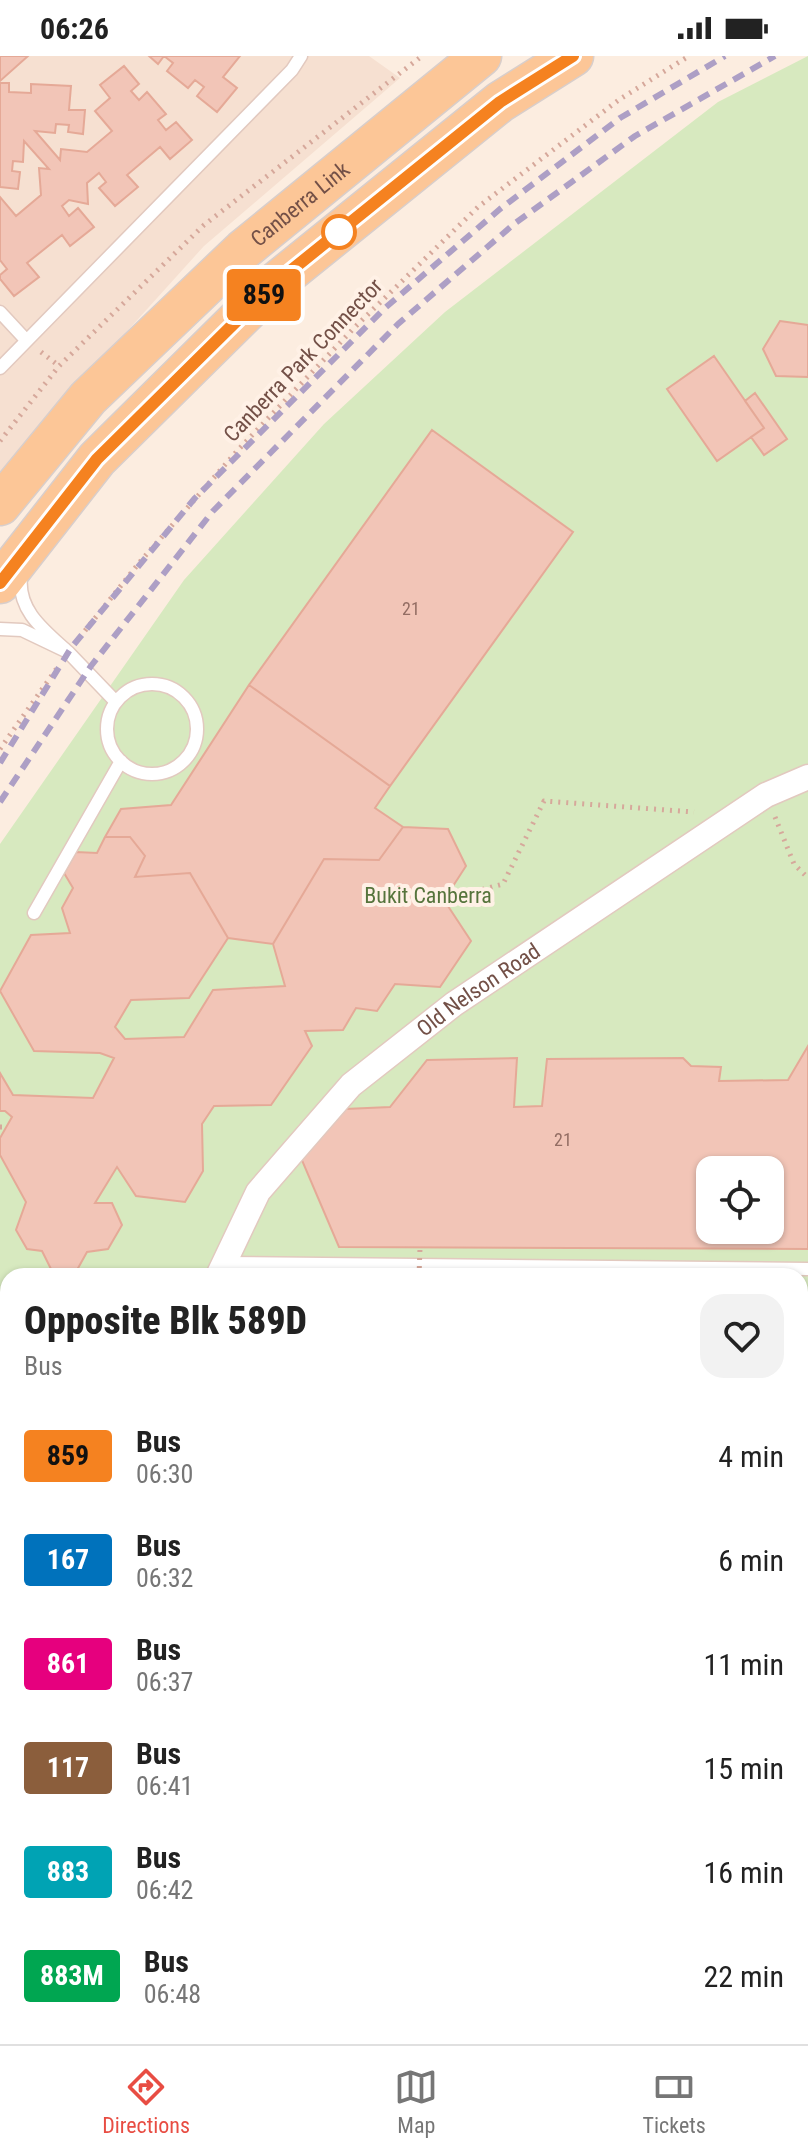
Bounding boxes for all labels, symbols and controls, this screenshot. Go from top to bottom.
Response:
text: 06:26 [40,11,109,46]
street label: Canberra Link [245,156,354,251]
unlabelled marker [322,215,356,249]
line badge: 859 [218,269,310,321]
street label: Canberra Park Connector [219,273,388,447]
text: 859 [243,278,285,311]
house number: 21 [402,598,420,619]
park label: Bukit Canberra [364,883,492,908]
street label: Old Nelson Road [412,938,544,1041]
house number: 21 [554,1129,572,1150]
map controls [696,1156,784,1244]
button: locate [696,1156,784,1244]
button: heart [700,1294,784,1378]
text: Opposite Blk 589D [24,1299,307,1343]
text: Bus [24,1351,63,1381]
text: Bus [136,1424,181,1459]
text: 859 [47,1439,89,1472]
text: 4 min [718,1439,784,1474]
text: 06:30 [136,1459,193,1489]
text: Bus [136,1528,181,1563]
text: 167 [47,1543,89,1576]
text: 6 min [718,1543,784,1578]
text: 06:32 [136,1563,193,1593]
text: Bus [136,1632,181,1667]
text: 861 [47,1647,89,1680]
text: 11 min [703,1647,784,1682]
text: 06:37 [136,1667,193,1697]
text: Bus [136,1736,181,1771]
text: 117 [47,1751,89,1784]
text: 15 min [703,1751,784,1786]
text: 06:41 [136,1771,193,1801]
text: Bus [136,1840,181,1875]
text: 883 [47,1855,89,1888]
text: 16 min [703,1855,784,1890]
text: 06:42 [136,1875,193,1905]
text: Bus [144,1944,189,1979]
text: 883M [40,1959,104,1992]
text: 22 min [703,1959,784,1994]
text: 06:48 [144,1979,201,2009]
tab: Directions [102,2065,190,2138]
tab: Map [394,2065,438,2138]
tab: Tickets [643,2065,706,2138]

